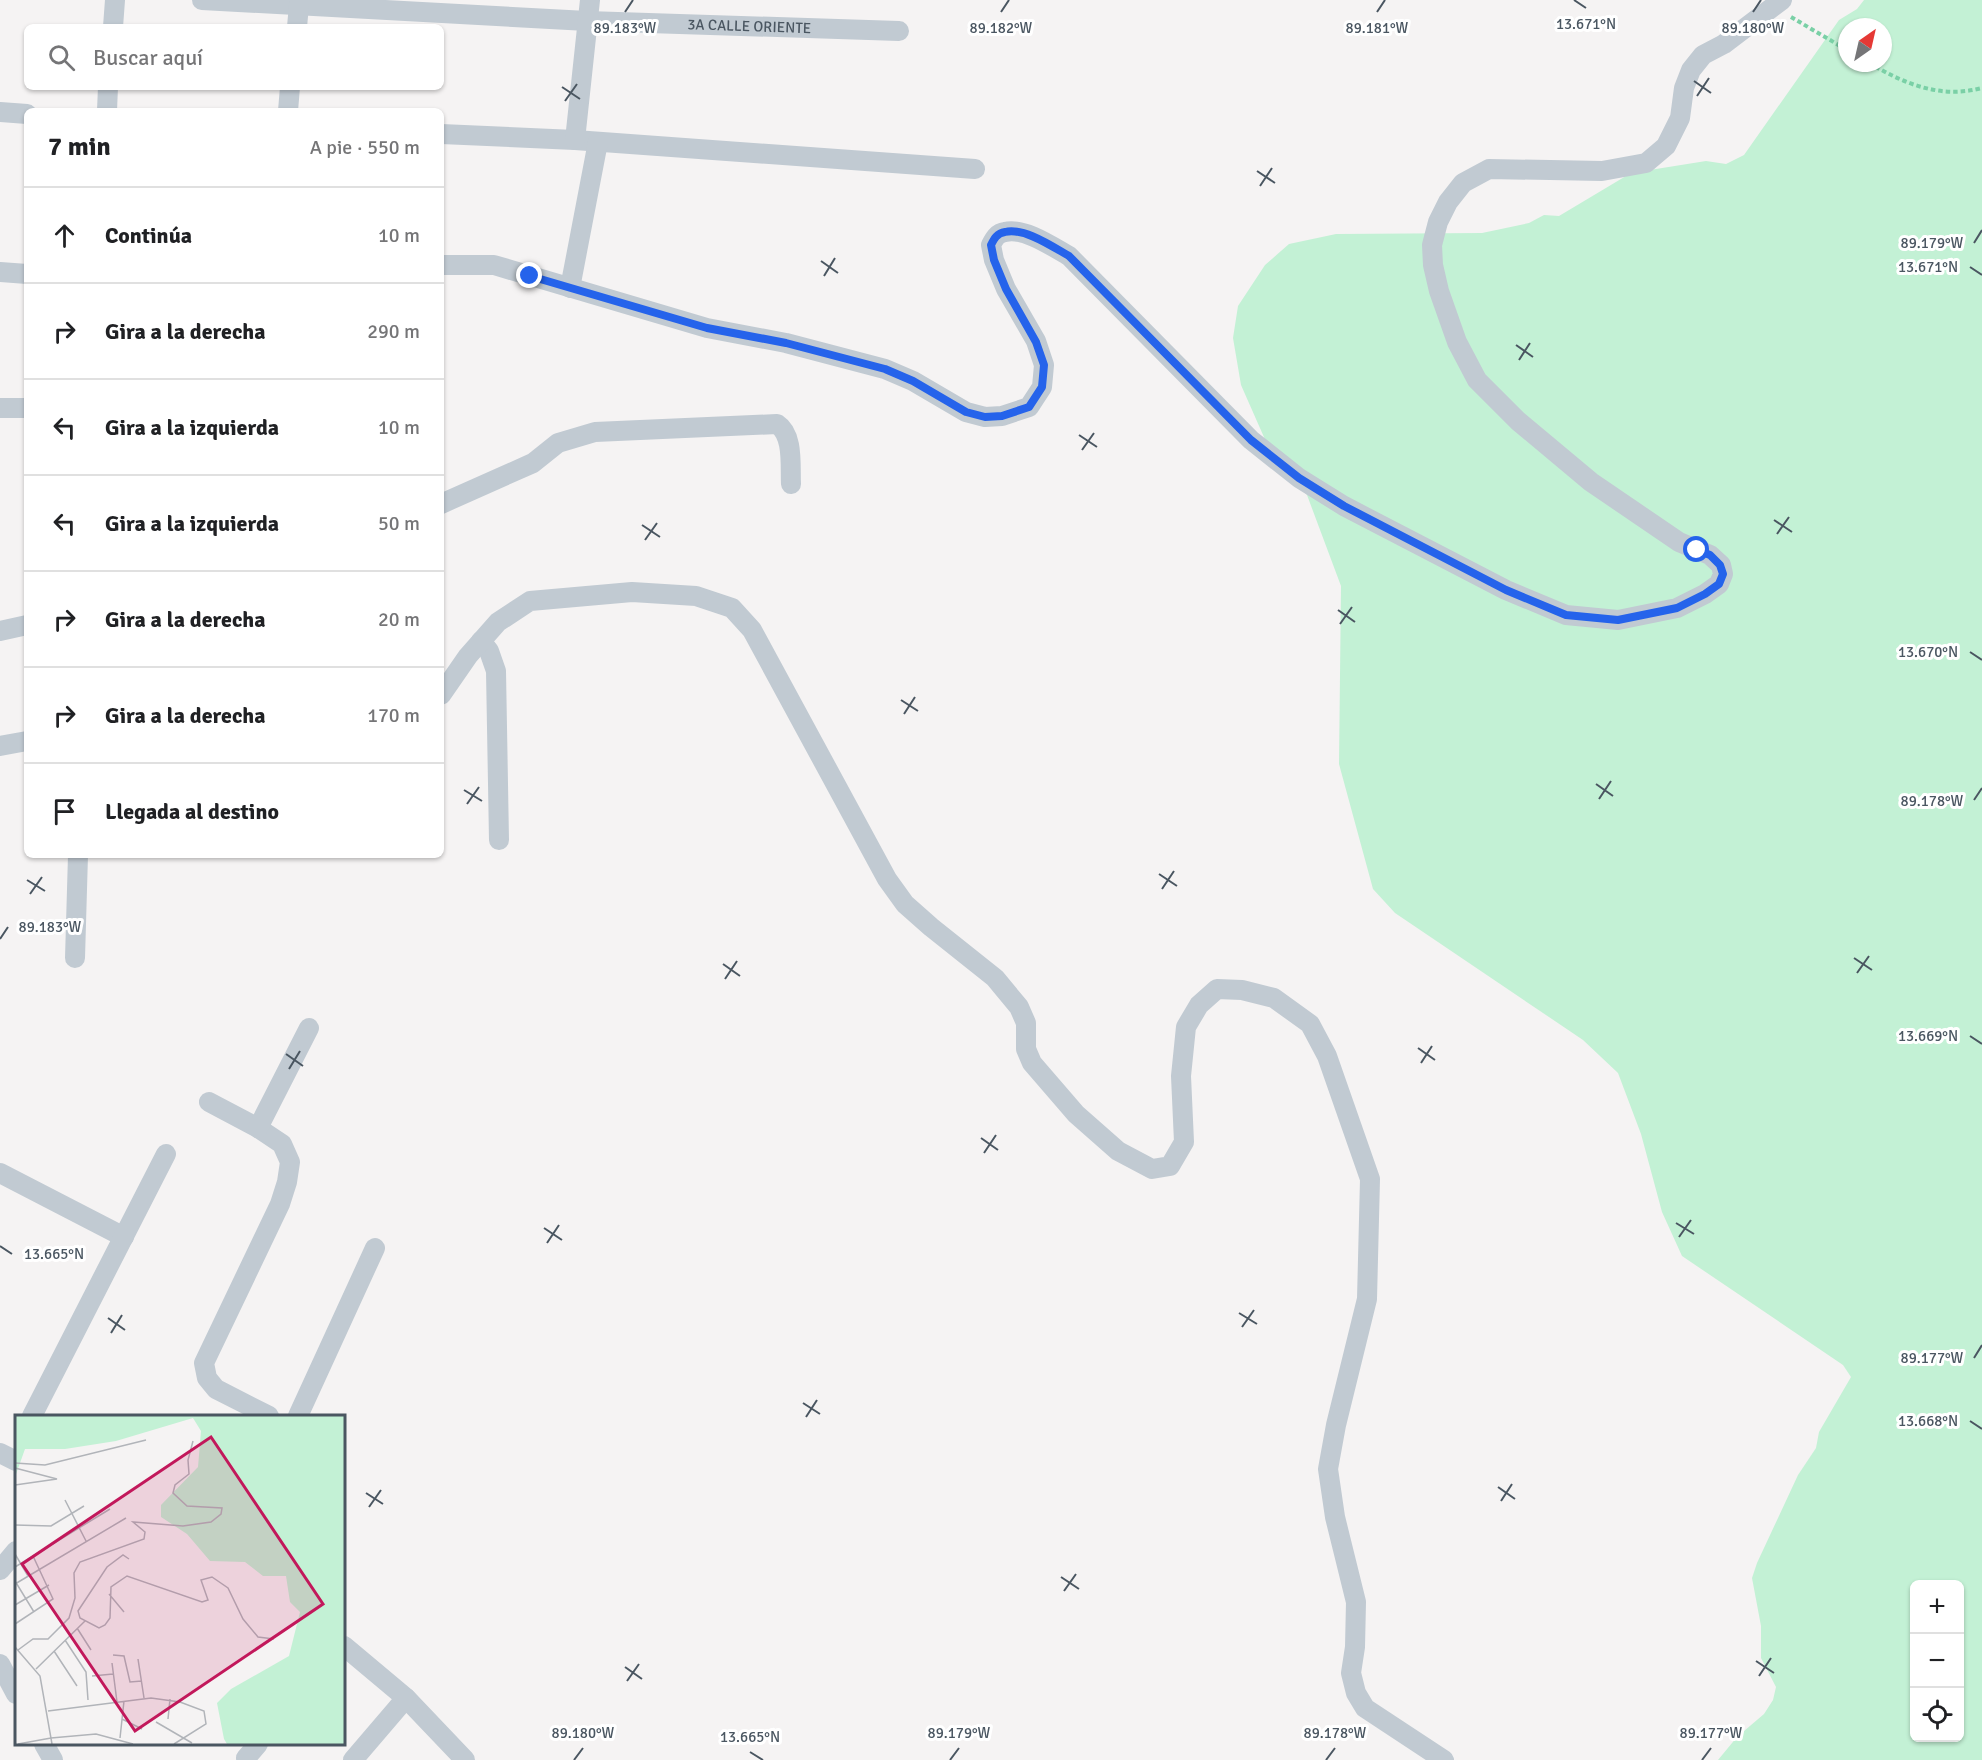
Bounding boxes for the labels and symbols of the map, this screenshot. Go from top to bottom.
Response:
street label: 3A CALLE ORIENTE [687,15,812,37]
text: 13.671°N [1556,15,1616,33]
north arrow [1838,18,1892,72]
text: 89.183°W [594,19,657,37]
text: 89.182°W [970,19,1033,37]
text: 89.181°W [1346,19,1409,37]
text: 89.180°W [1722,19,1785,37]
text: 89.179°W [1901,234,1964,252]
text: 13.671°N [1898,258,1958,276]
route end [516,262,542,288]
route start [1683,536,1709,562]
text: 13.670°N [1898,643,1958,661]
text: 89.178°W [1901,792,1964,810]
text: 89.183°W [19,918,82,936]
text: 13.669°N [1898,1027,1958,1045]
text: 13.665°N [24,1245,84,1263]
text: 89.177°W [1901,1349,1964,1367]
text: 13.668°N [1898,1412,1958,1430]
inset map [15,1415,345,1745]
text: 89.180°W [552,1724,615,1742]
text: 89.179°W [928,1724,991,1742]
text: 89.178°W [1304,1724,1367,1742]
text: 89.177°W [1680,1724,1743,1742]
text: 13.665°N [720,1728,780,1746]

